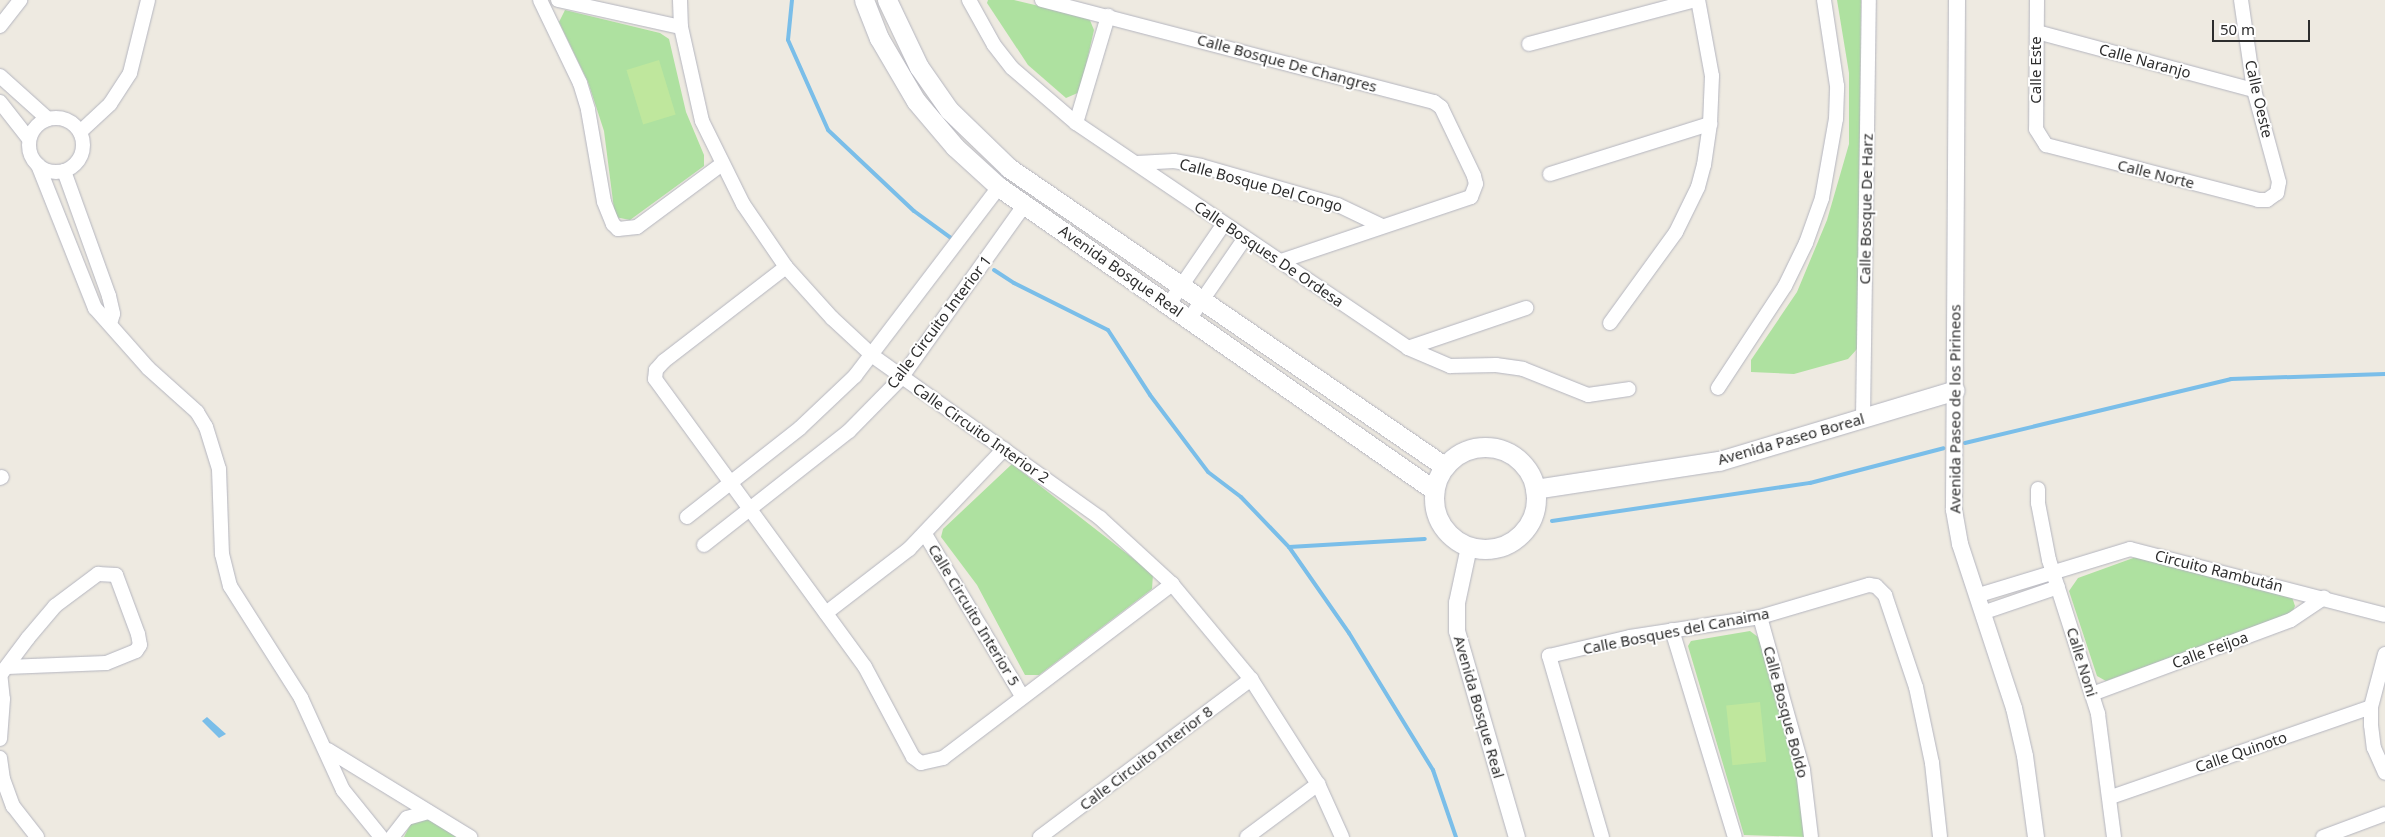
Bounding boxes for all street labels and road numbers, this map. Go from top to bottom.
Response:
street label: Calle Bosque De Changres [1195,30,1379,96]
street label: Calle Este [2027,36,2045,104]
street label: Calle Naranjo [2097,40,2193,82]
street label: Calle Oeste [2241,58,2277,140]
street label: Calle Bosque De Harz [1856,133,1876,285]
street label: Calle Bosque Del Congo [1177,155,1345,215]
street label: Calle Norte [2116,156,2196,192]
street label: Calle Bosques De Ordesa [1191,197,1347,311]
street label: Avenida Bosque Real [1056,221,1186,321]
street label: Calle Circuito Interior 1 [883,252,995,392]
street label: Avenida Paseo de los Pirineos [1946,304,1964,514]
street label: Calle Circuito Interior 2 [909,379,1053,487]
street label: Avenida Paseo Boreal [1716,409,1866,469]
street label: Calle Circuito Interior 5 [925,541,1023,689]
street label: Circuito Rambután [2153,546,2285,596]
street label: Calle Bosques del Canaima [1581,604,1771,658]
street label: Calle Noni [2063,625,2101,699]
street label: Calle Feijoa [2170,628,2250,672]
street label: Avenida Bosque Real [1450,634,1508,780]
street label: Calle Bosque Boldo [1760,644,1812,780]
street label: Calle Circuito Interior 8 [1076,702,1216,814]
street label: Calle Quinoto [2193,728,2289,776]

